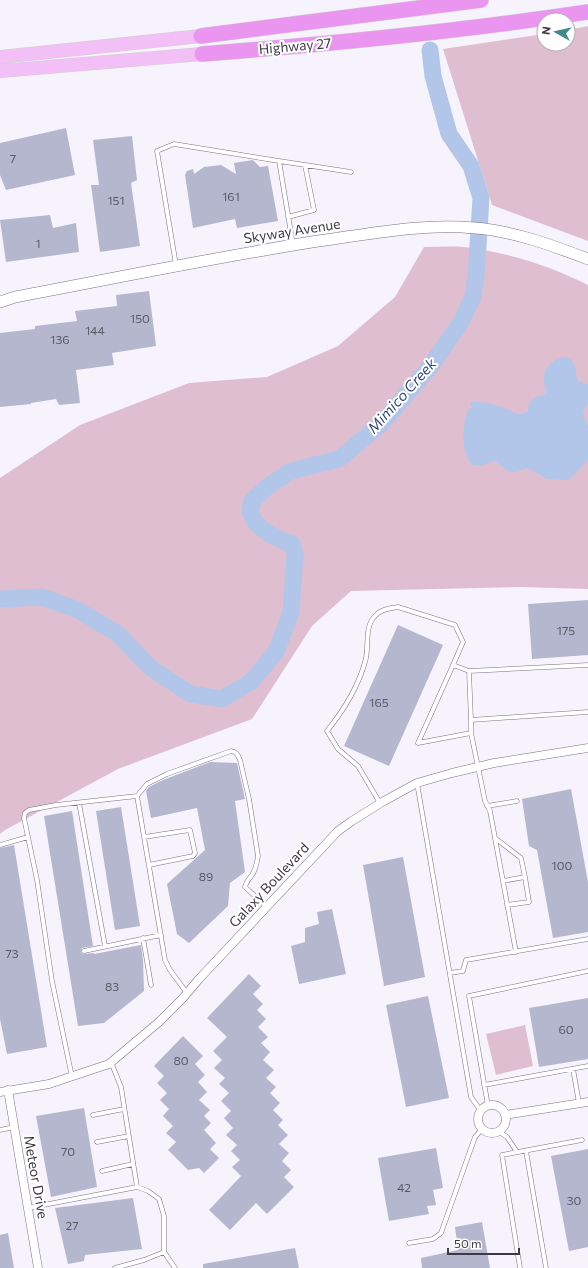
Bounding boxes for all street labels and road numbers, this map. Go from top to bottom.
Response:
street label: Highway 27 [258,34,332,57]
street label: Skyway Avenue [242,214,342,247]
street label: Galaxy Boulevard [225,839,312,931]
street label: Meteor Drive [21,1134,52,1220]

